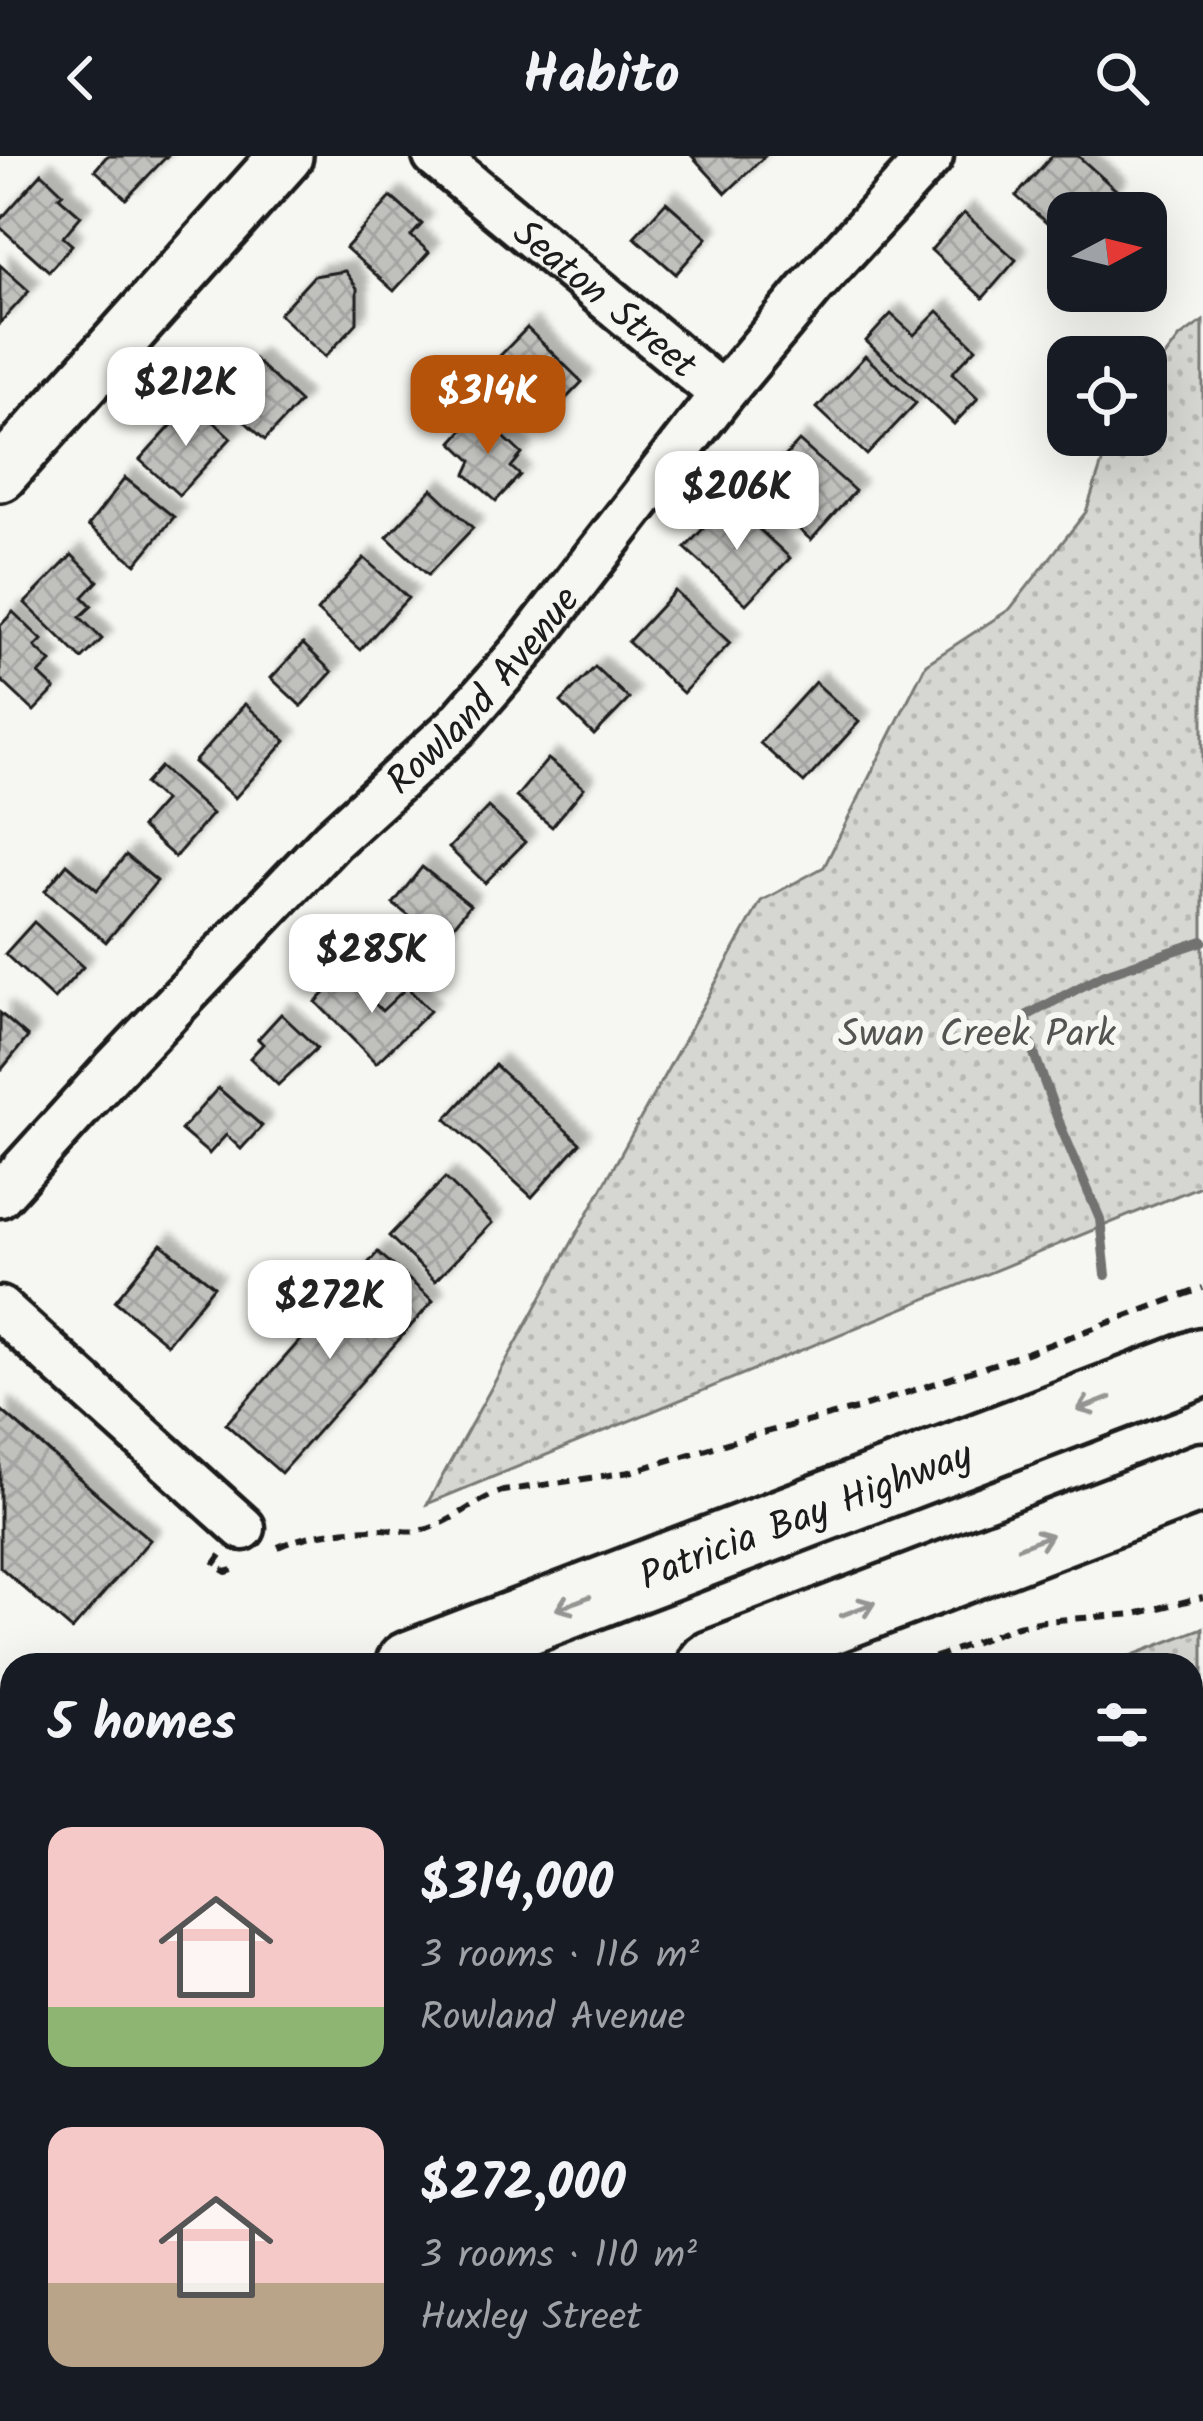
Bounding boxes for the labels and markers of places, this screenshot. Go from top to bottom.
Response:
pin: $212K [102,347,270,449]
pin: $314K [404,355,572,457]
pin: $206K [653,451,821,553]
pin: $285K [288,914,456,1016]
pin: $272K [246,1260,414,1362]

